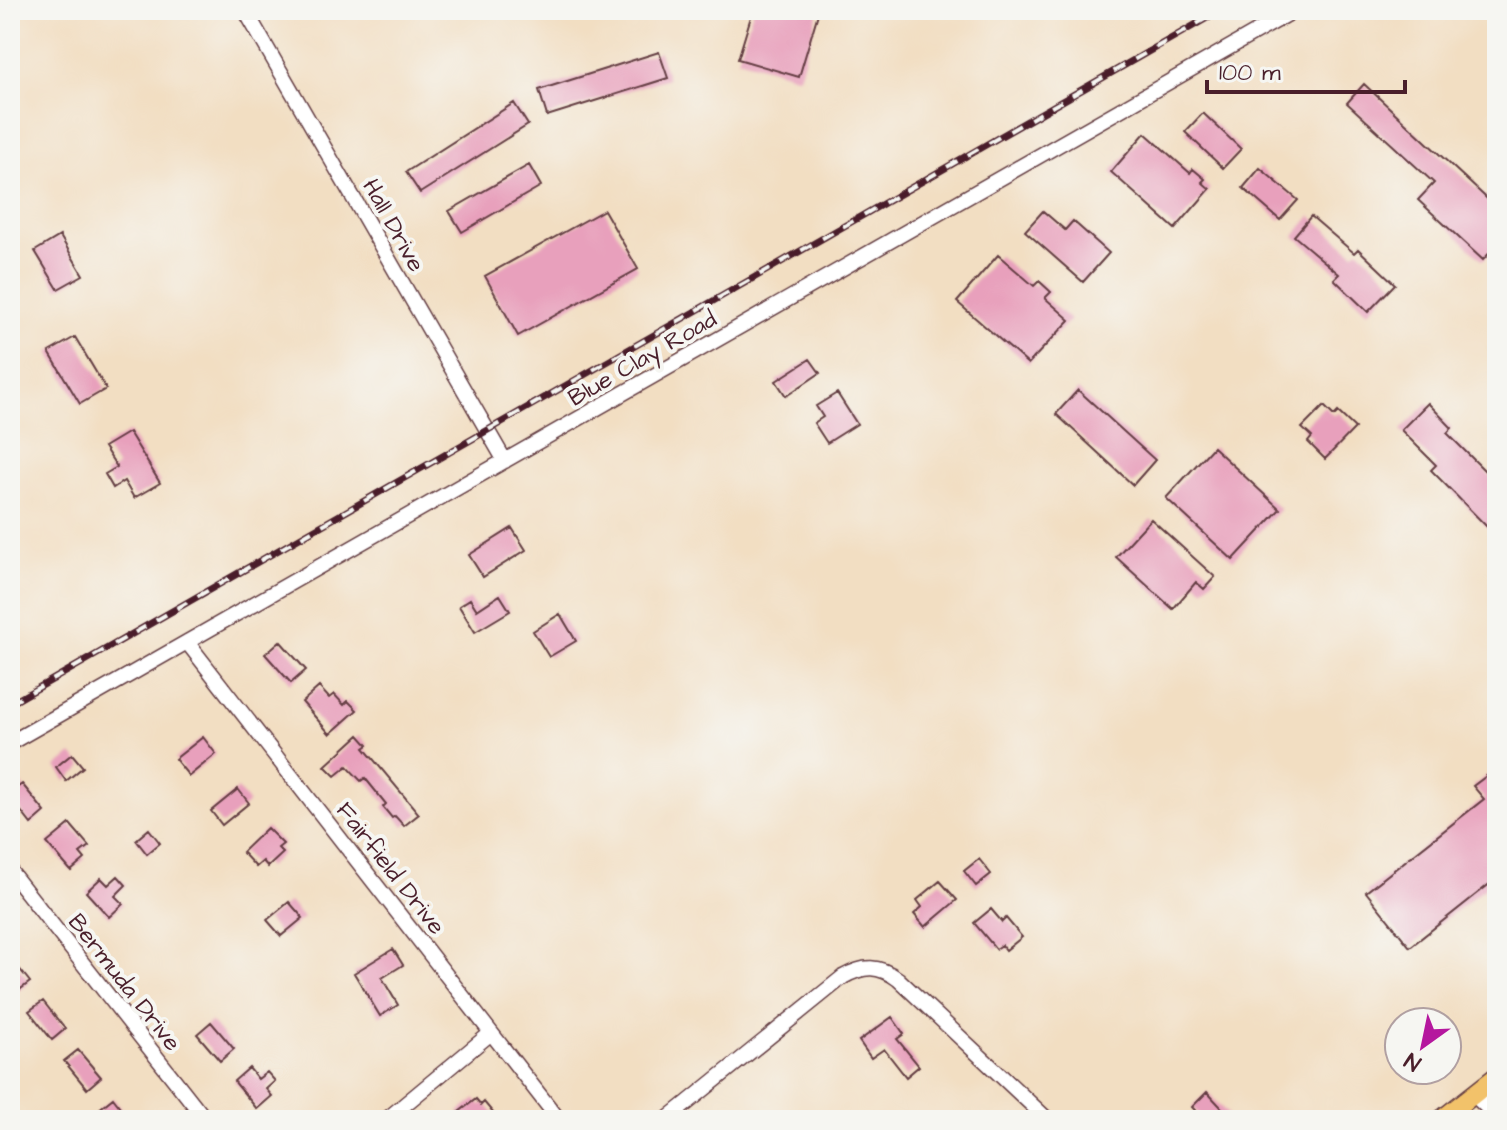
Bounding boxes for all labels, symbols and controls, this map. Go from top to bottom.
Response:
scale bar [1207,44,1405,94]
text: 100 m [1219,56,1281,90]
street label: Hall Drive [354,173,433,278]
street label: Blue Clay Road [562,303,724,416]
street label: Fairfield Drive [328,795,453,942]
street label: Bermuda Drive [60,907,189,1059]
north arrow [1383,1006,1463,1086]
text: N [1399,1045,1427,1078]

